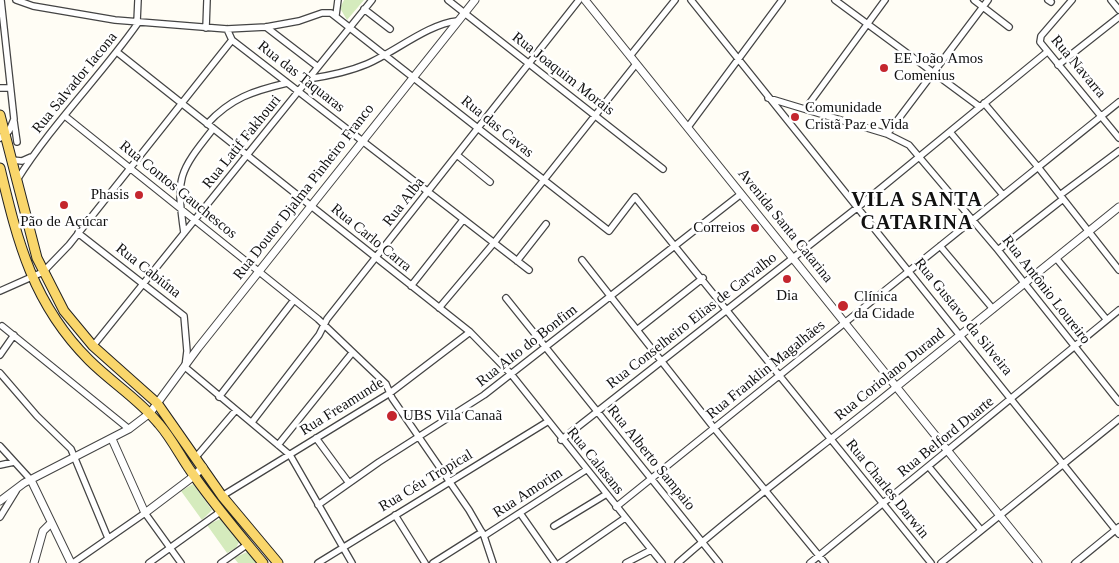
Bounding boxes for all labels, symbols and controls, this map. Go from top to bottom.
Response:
street label: Rua Joaquim Morais [508,28,618,120]
street label: Rua Salvador Iacona [29,29,121,137]
street label: Rua Navarra [1047,32,1109,102]
street label: Rua das Taquaras [254,37,348,117]
place label: EE João Amos Comenius [894,50,983,85]
marker: EE João Amos Comenius [878,62,890,74]
street label: Rua Latif Fakhouri [199,92,285,192]
street label: Rua das Cavas [457,92,537,162]
place label: Comunidade Cristã Paz e Vida [805,99,909,134]
street label: Rua Doutor Djalma Pinheiro Franco [230,100,378,284]
marker: Comunidade Cristã Paz e Vida [789,111,801,123]
street label: Rua Contos Gauchescos [116,137,240,243]
street label: Avenida Santa Catarina [734,165,836,287]
street label: Rua Alba [379,174,429,230]
place label: Phasis [91,186,129,204]
marker: Phasis [133,189,145,201]
district label: VILA SANTA CATARINA [850,189,984,236]
marker: Pão de Açúcar [58,199,70,211]
street label: Rua Carlo Carra [327,200,415,276]
place label: Pão de Açúcar [20,213,108,231]
place label: Correios [693,219,745,237]
marker: Correios [749,222,761,234]
street label: Rua Antônio Loureiro [998,232,1094,348]
street label: Rua Cabiúna [112,240,184,302]
street label: Rua Conselheiro Elias de Carvalho [603,249,781,393]
street label: Rua Gustavo da Silveira [910,255,1016,379]
marker: Dia [781,273,793,285]
place label: Dia [776,287,798,305]
place label: Clínica da Cidade [854,288,914,323]
marker: Clínica da Cidade [836,299,850,313]
street label: Rua Alto do Bonfim [473,301,581,391]
street label: Rua Franklin Magalhães [703,317,829,423]
street label: Rua Coriolano Durand [831,325,949,425]
street label: Rua Freamunde [297,374,387,440]
street label: Rua Belford Duarte [894,393,998,481]
street label: Rua Alberto Sampaio [603,402,699,514]
place label: UBS Vila Canaã [403,407,502,425]
marker: UBS Vila Canaã [385,409,399,423]
street label: Rua Calasans [562,424,628,498]
street label: Rua Charles Darwin [841,436,933,542]
street label: Rua Céu Tropical [376,446,476,516]
street label: Rua Amorim [490,464,566,522]

